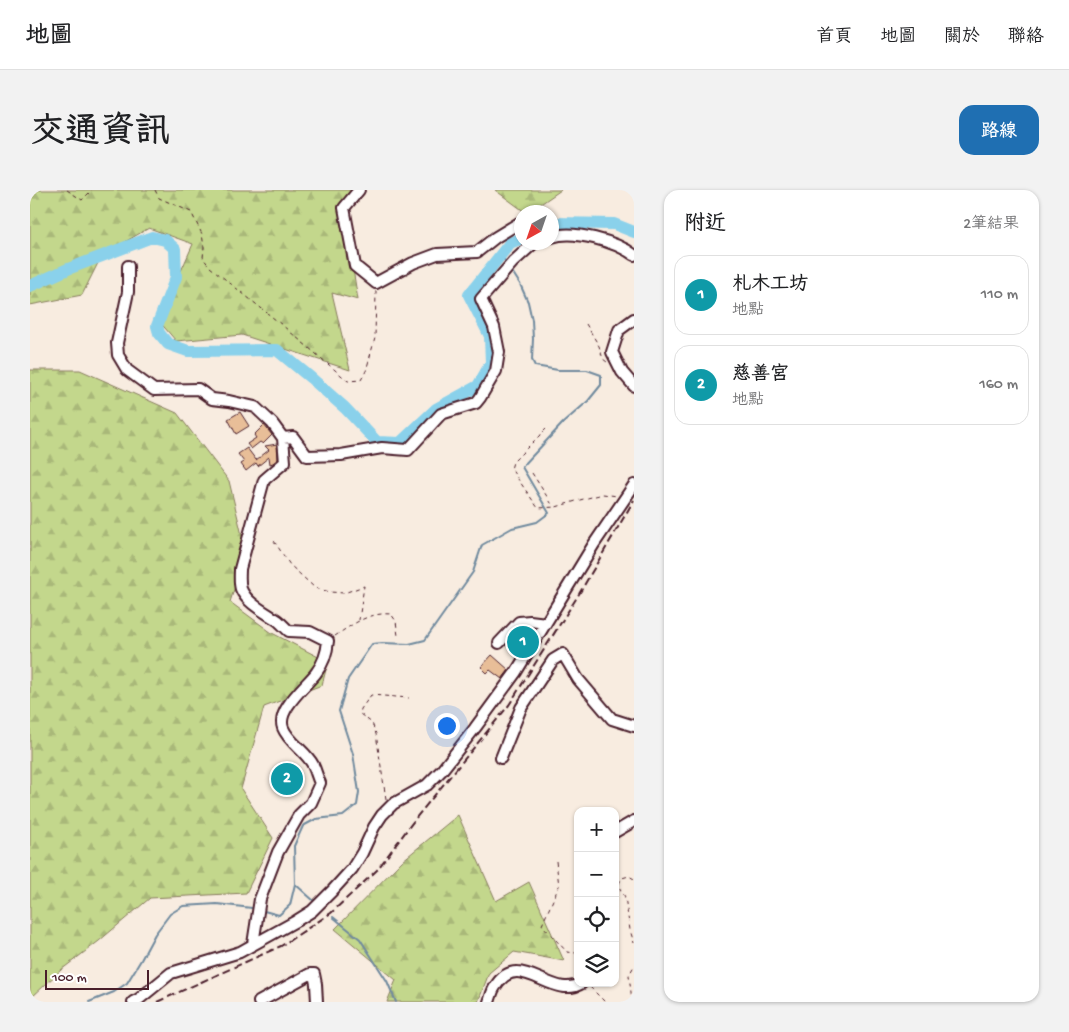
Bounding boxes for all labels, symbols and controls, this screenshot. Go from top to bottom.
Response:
text: 地圖 [25,23,73,52]
text: 首頁 [816,27,852,48]
text: 地圖 [880,27,916,48]
text: 關於 [944,27,980,48]
text: 聯絡 [1008,27,1044,48]
button: 路線 [959,105,1039,155]
text: 交通資訊 [30,114,170,155]
north arrow [514,205,559,250]
text: 附近 [684,213,726,238]
text: 2筆結果 [963,216,1019,235]
text: 札木工坊 [732,274,808,297]
text: 1 [698,286,704,305]
text: 110 m [981,286,1018,305]
text: 地點 [732,302,764,321]
text: 慈善宮 [732,364,789,387]
text: 2 [697,376,705,395]
text: 160 m [979,376,1018,395]
text: 地點 [732,392,764,411]
pin: 1 [507,623,539,661]
your location [434,713,460,739]
pin: 2 [271,760,303,798]
map controls [574,807,619,987]
button: + [574,807,619,852]
button: − [574,852,619,897]
button: locate [574,897,619,942]
button: layers [574,942,619,987]
scale bar [45,967,149,990]
text: 100 m [52,970,87,987]

